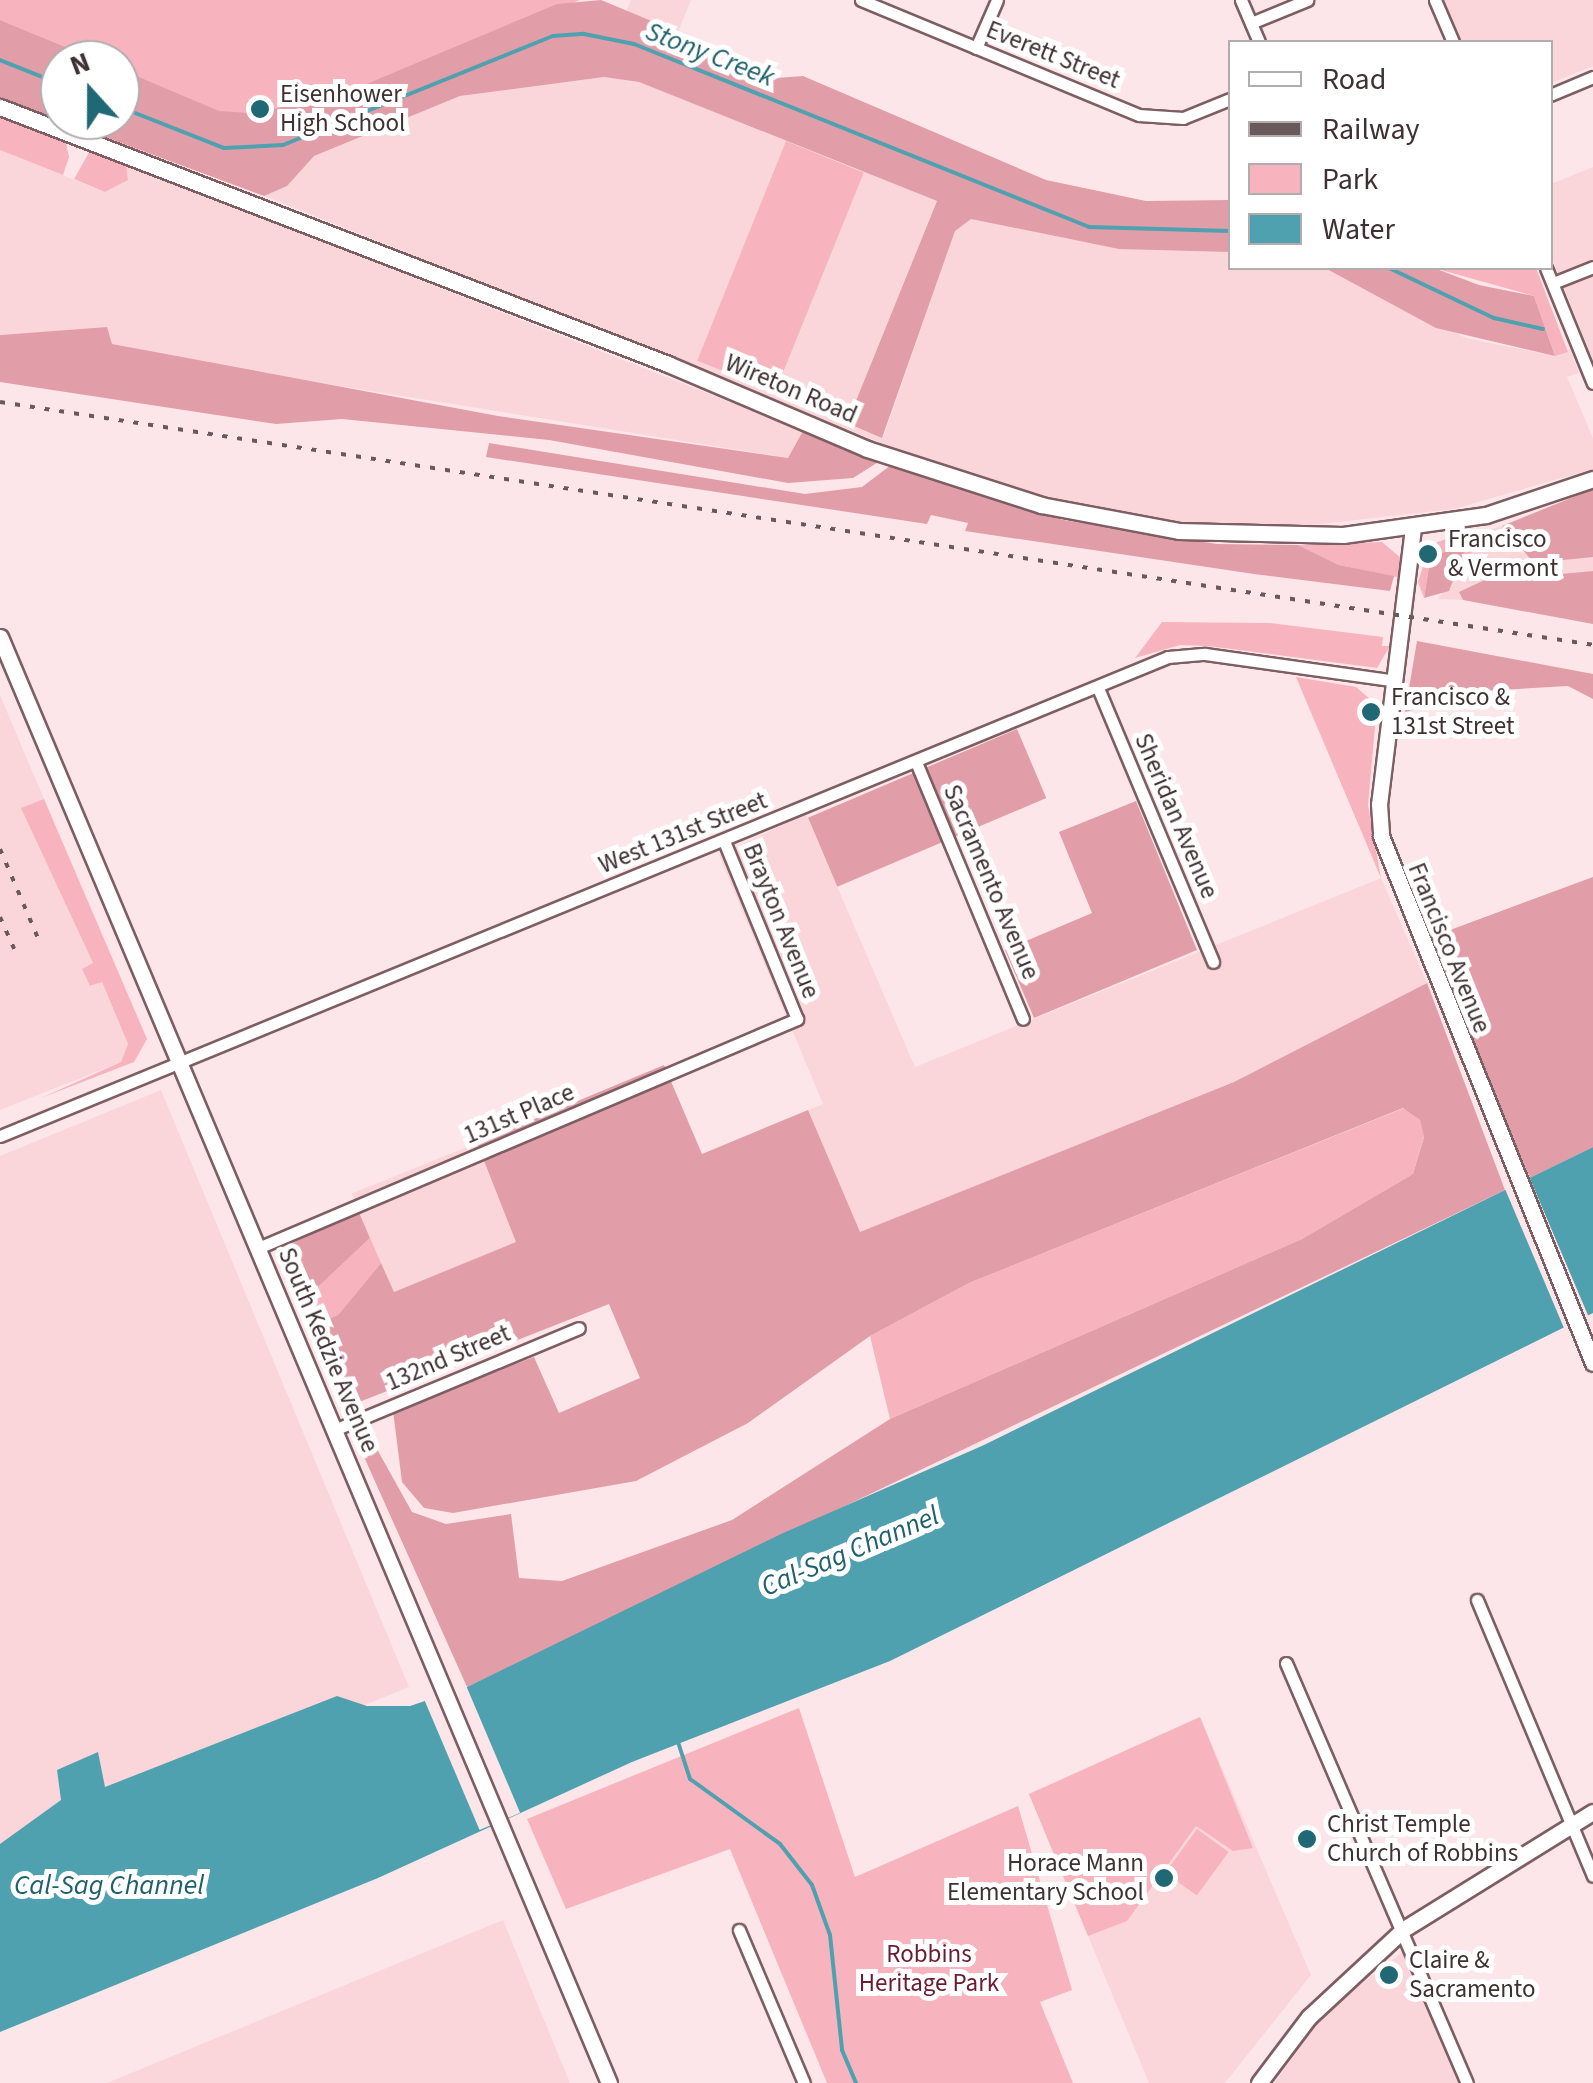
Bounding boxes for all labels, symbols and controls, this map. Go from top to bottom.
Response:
water label: Stony Creek [641,14,779,94]
street label: Everett Street [982,15,1124,95]
north arrow [40,40,140,140]
legend [1228,40,1553,270]
text: N [64,42,96,86]
text: Road [1322,58,1386,101]
place label: Eisenhower High School [280,80,405,139]
marker: Eisenhower High School [249,98,271,120]
text: Railway [1322,108,1420,151]
text: Park [1322,158,1378,201]
text: Water [1322,208,1395,251]
street label: Wireton Road [721,348,861,430]
place label: Francisco & Vermont [1448,525,1558,584]
marker: Francisco & Vermont [1417,543,1439,565]
place label: Francisco & 131st Street [1391,683,1514,742]
marker: Francisco & 131st Street [1360,701,1382,723]
street label: Sheridan Avenue [1128,729,1224,903]
street label: Sacramento Avenue [936,780,1046,984]
street label: West 131st Street [594,786,772,880]
street label: Brayton Avenue [736,839,826,1003]
street label: Francisco Avenue [1401,859,1497,1037]
street label: 131st Place [459,1077,579,1151]
street label: South Kedzie Avenue [271,1243,385,1457]
street label: 132nd Street [381,1318,515,1398]
water label: Cal-Sag Channel [756,1498,944,1604]
place label: Christ Temple Church of Robbins [1327,1810,1518,1869]
marker: Christ Temple Church of Robbins [1296,1828,1318,1850]
place label: Horace Mann Elementary School [947,1849,1144,1908]
marker: Horace Mann Elementary School [1153,1867,1175,1889]
water label: Cal-Sag Channel [14,1868,204,1902]
park label: Robbins Heritage Park [859,1940,999,1999]
place label: Claire & Sacramento [1409,1946,1535,2005]
marker: Claire & Sacramento [1378,1964,1400,1986]

